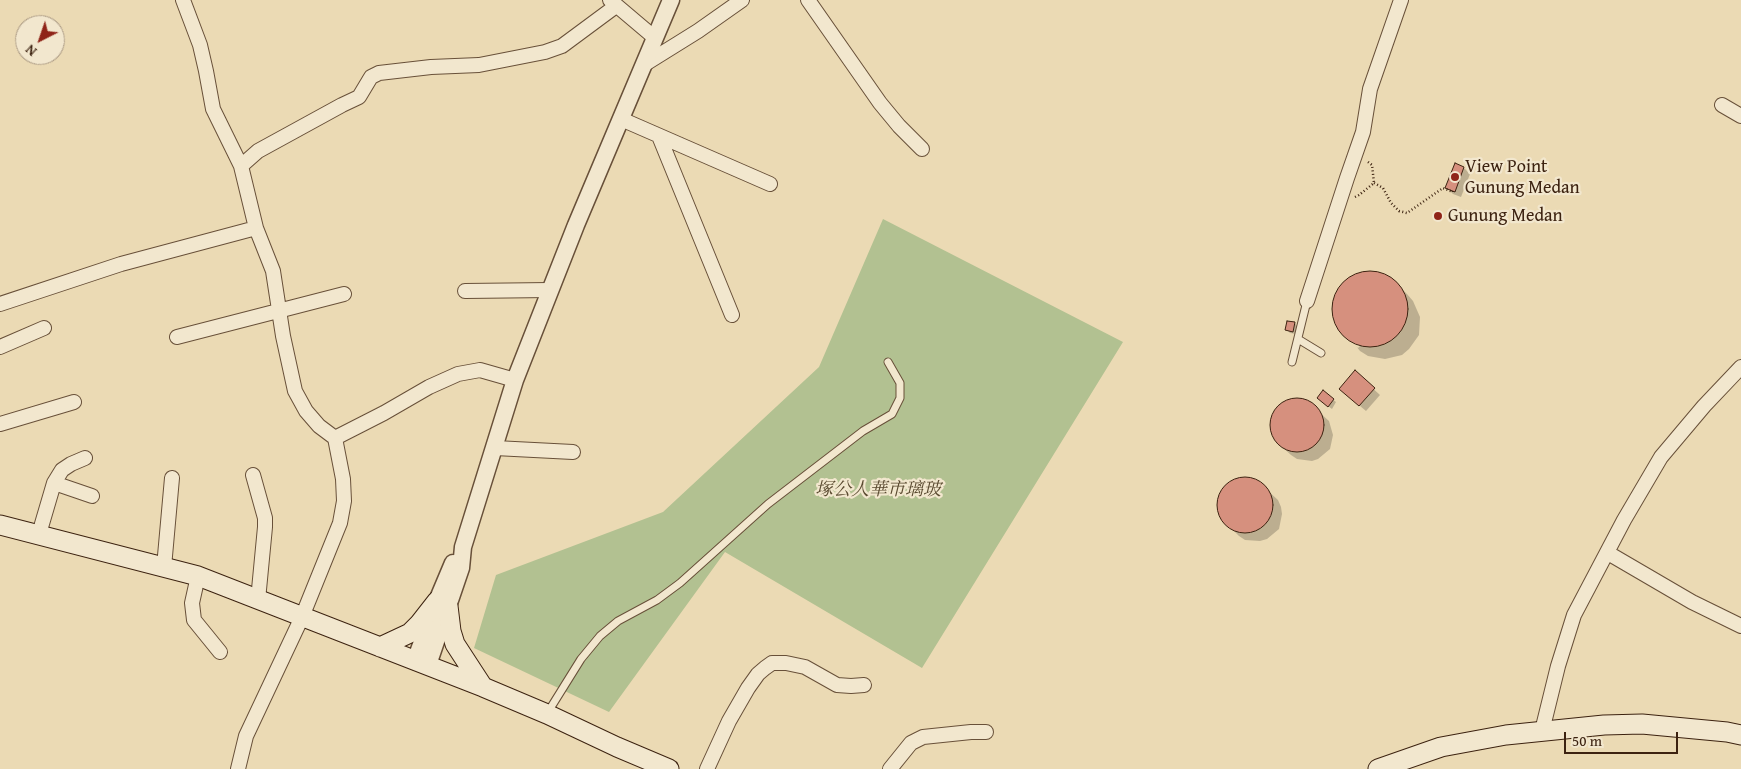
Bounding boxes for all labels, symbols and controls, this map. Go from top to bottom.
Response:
north arrow [15,15,65,65]
text: N [21,40,41,61]
place label: View Point Gunung Medan [1465,156,1580,198]
marker: View Point Gunung Medan [1449,171,1461,183]
place label: Gunung Medan [1448,205,1563,227]
marker: Gunung Medan [1432,210,1444,222]
park label: 塚公人華市璃玻 [815,479,941,501]
scale bar [1566,722,1680,754]
text: 50 m [1572,730,1602,751]

